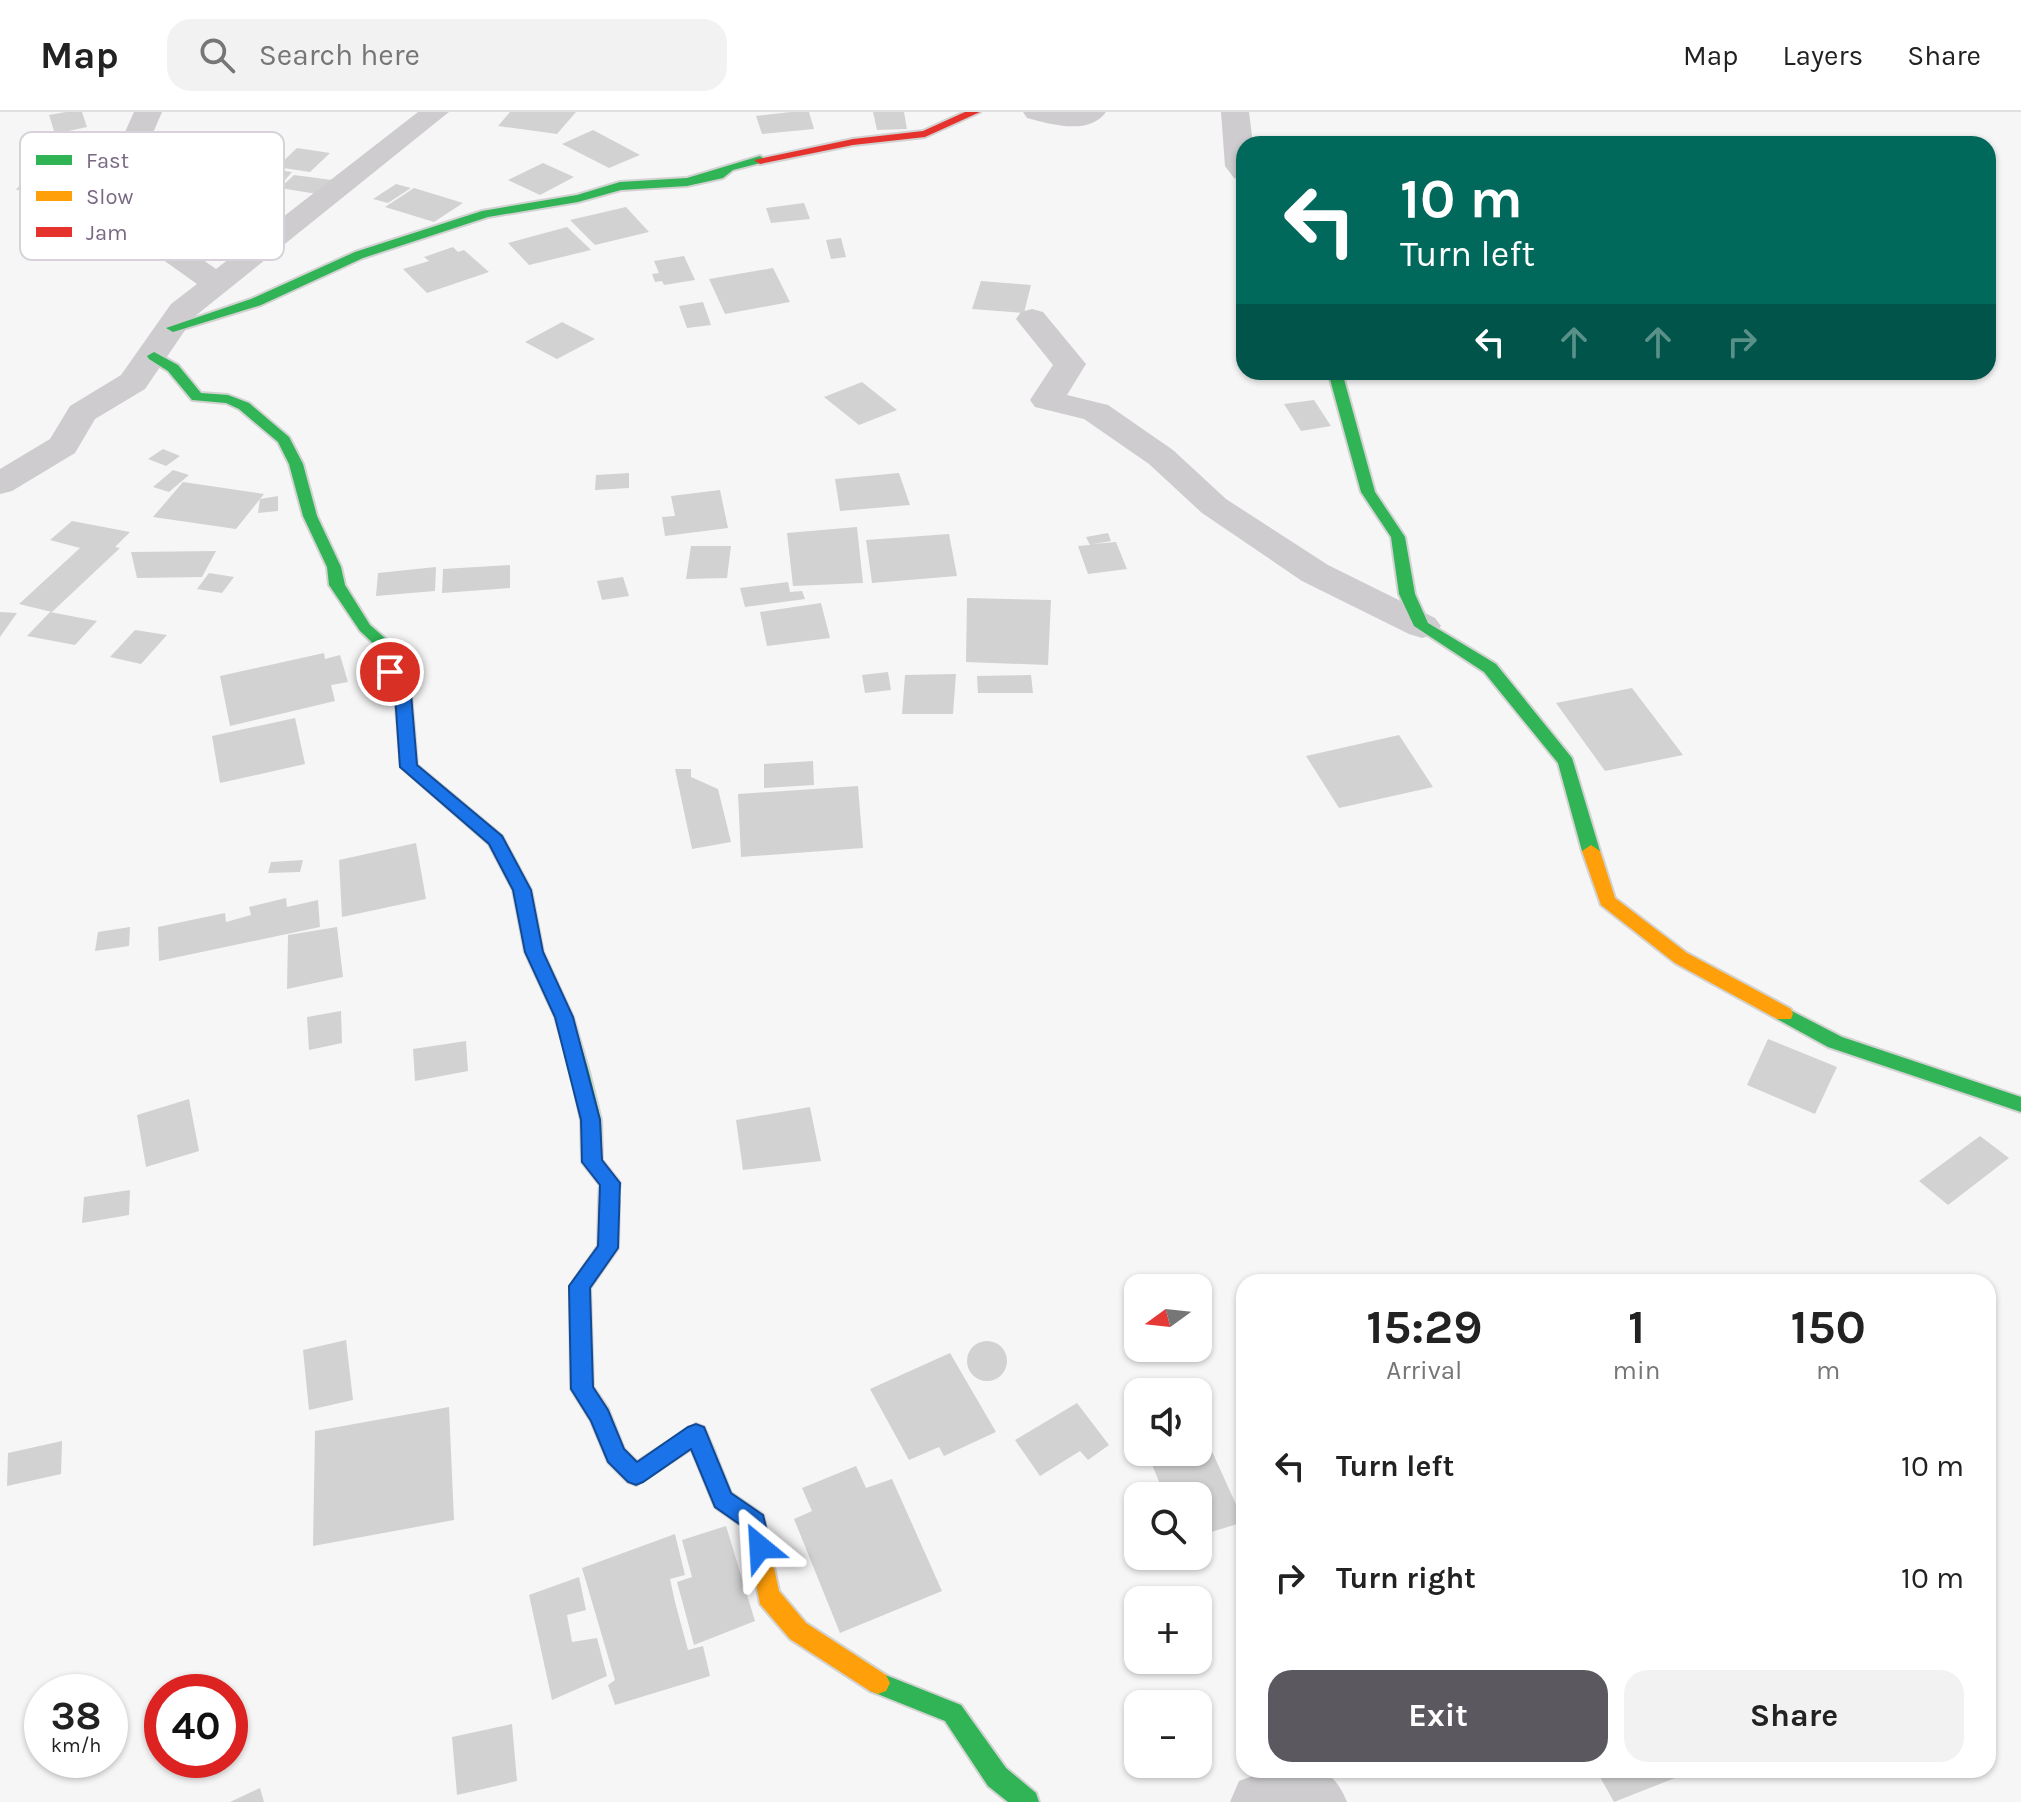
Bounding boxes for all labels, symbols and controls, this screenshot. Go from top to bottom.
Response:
search box [167,19,727,91]
text: Map [40,33,119,78]
icon: search [195,33,239,77]
text: Search here [259,37,420,73]
text: Map [1683,39,1738,72]
text: Layers [1782,39,1863,72]
text: Share [1907,39,1981,72]
legend [20,132,284,260]
text: Fast [86,148,129,174]
text: 10 m [1400,166,1523,231]
icon: left [1268,168,1372,272]
text: Slow [86,184,133,210]
text: Jam [86,220,128,246]
text: Turn left [1400,233,1535,275]
icon: left [1468,320,1512,364]
icon: ahead [1552,320,1596,364]
icon: ahead [1636,320,1680,364]
icon: right [1720,320,1764,364]
pin [356,638,424,706]
icon: arrive [368,650,412,694]
north arrow [1124,1274,1212,1362]
map controls [1124,1274,1212,1778]
text: 15:29 [1366,1299,1482,1355]
text: 1 [1628,1299,1645,1355]
text: 150 [1790,1299,1866,1355]
text: Arrival [1386,1355,1462,1386]
text: min [1613,1355,1660,1386]
text: m [1816,1355,1840,1386]
button: sound [1124,1378,1212,1466]
icon: left [1268,1444,1312,1488]
text: Turn left [1336,1448,1454,1484]
text: 10 m [1901,1448,1964,1484]
button: search [1124,1482,1212,1570]
position arrow [718,1505,802,1589]
icon: right [1268,1556,1312,1600]
text: Turn right [1336,1560,1476,1596]
text: 10 m [1901,1560,1964,1596]
button: + [1124,1586,1212,1674]
button: Exit [1268,1670,1608,1762]
button: Share [1624,1670,1964,1762]
speed limit sign: 40 [144,1674,248,1778]
button: − [1124,1690,1212,1778]
text: 38 [51,1692,101,1739]
text: km/h [51,1734,101,1757]

